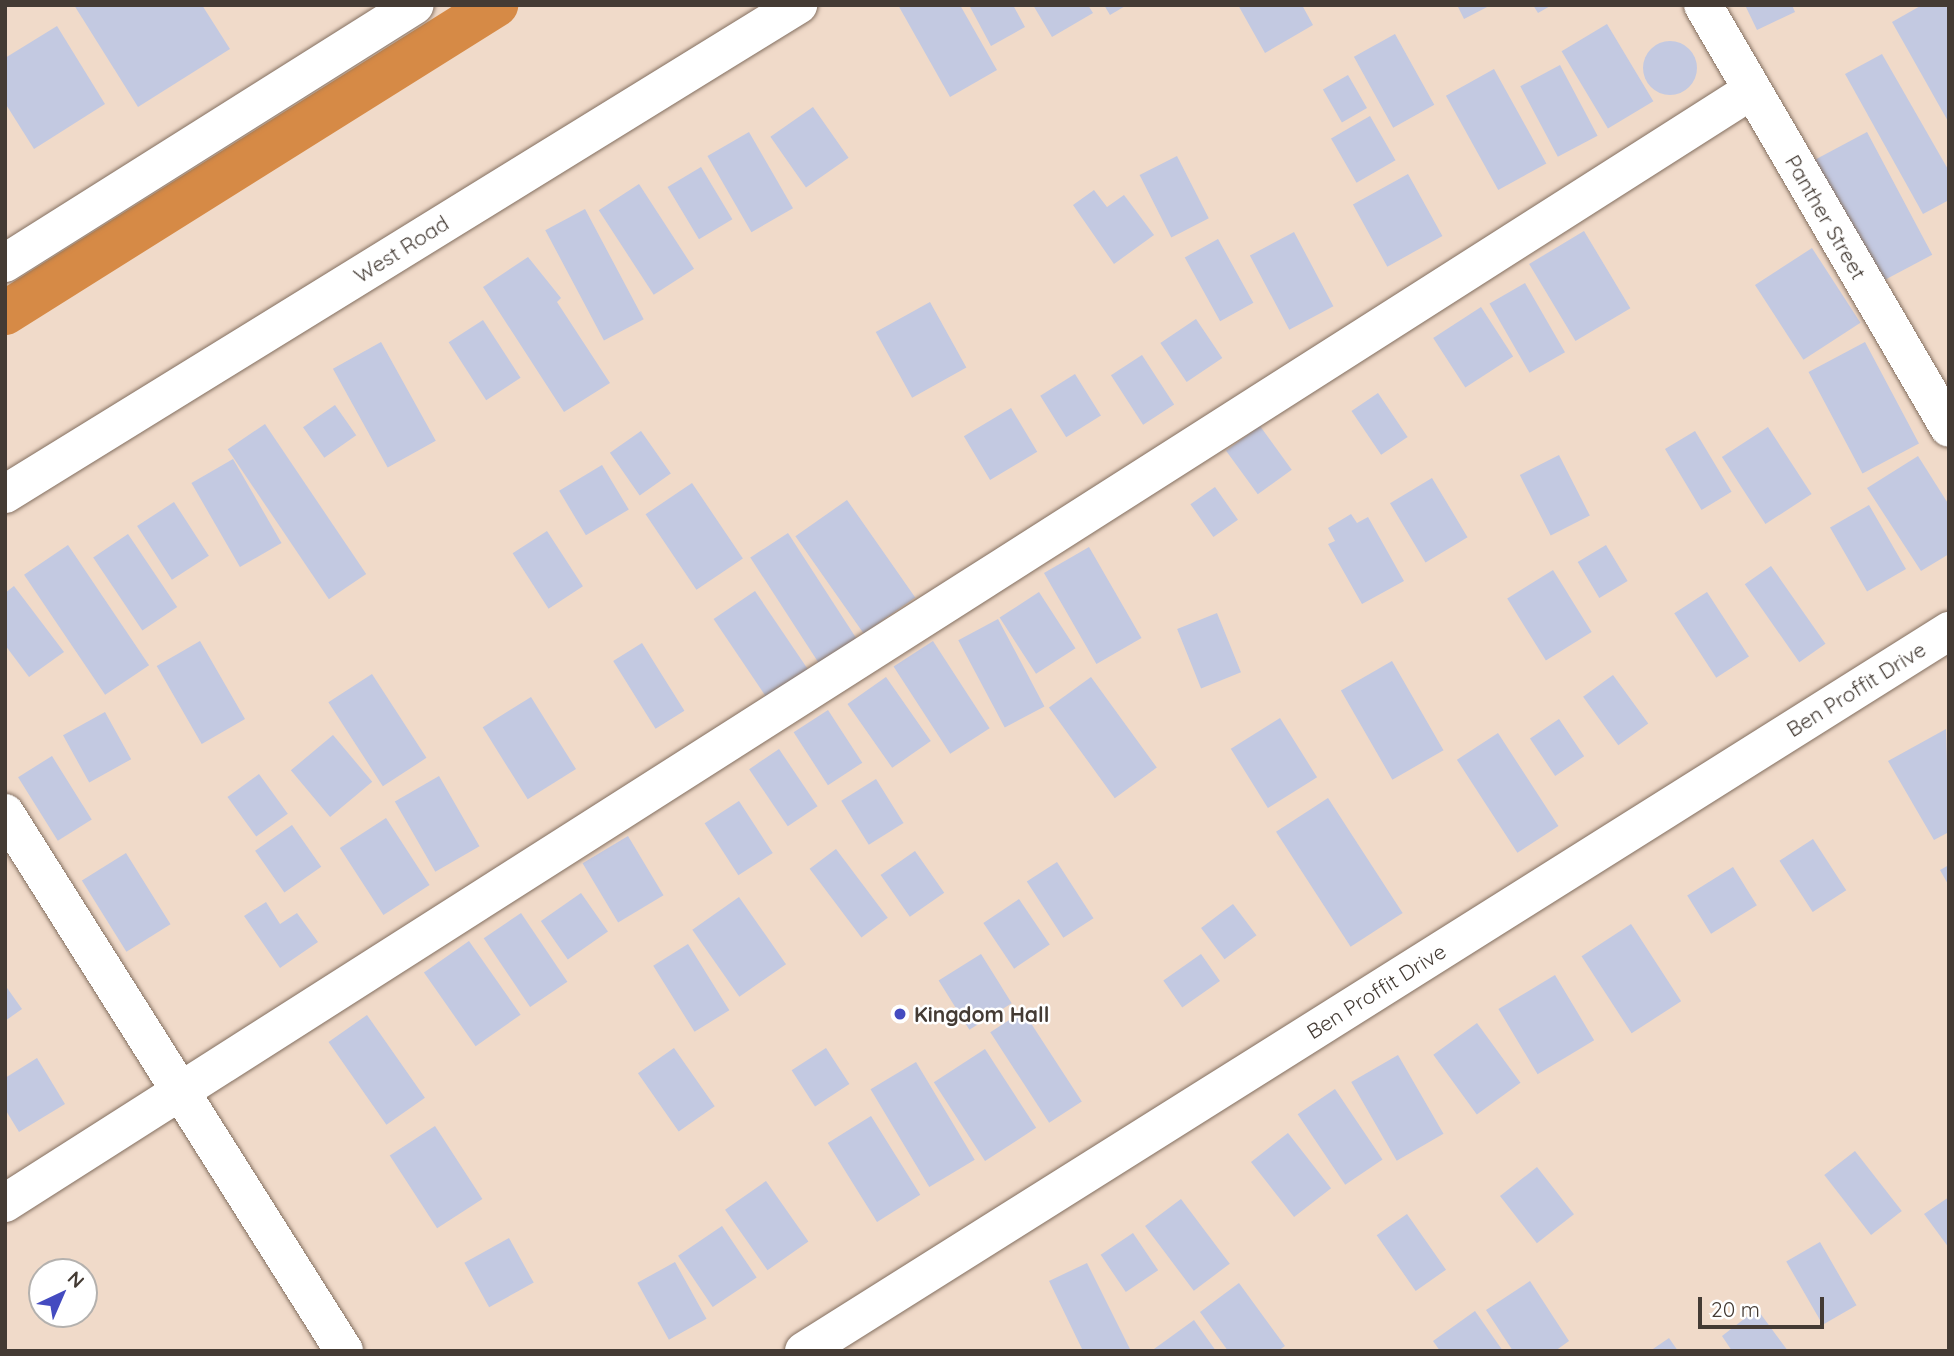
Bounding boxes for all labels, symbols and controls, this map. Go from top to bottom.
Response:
street label: Panther Street [1780,150,1872,284]
street label: West Road [349,210,453,288]
street label: Ben Proffit Drive [1782,636,1930,742]
street label: Ben Proffit Drive [1302,938,1450,1044]
place label: Kingdom Hall [914,1001,1049,1027]
marker: Kingdom Hall [892,1006,908,1022]
north arrow [28,1258,98,1328]
text: N [63,1266,90,1293]
scale bar [1702,1282,1828,1326]
text: 20 m [1711,1296,1760,1322]

